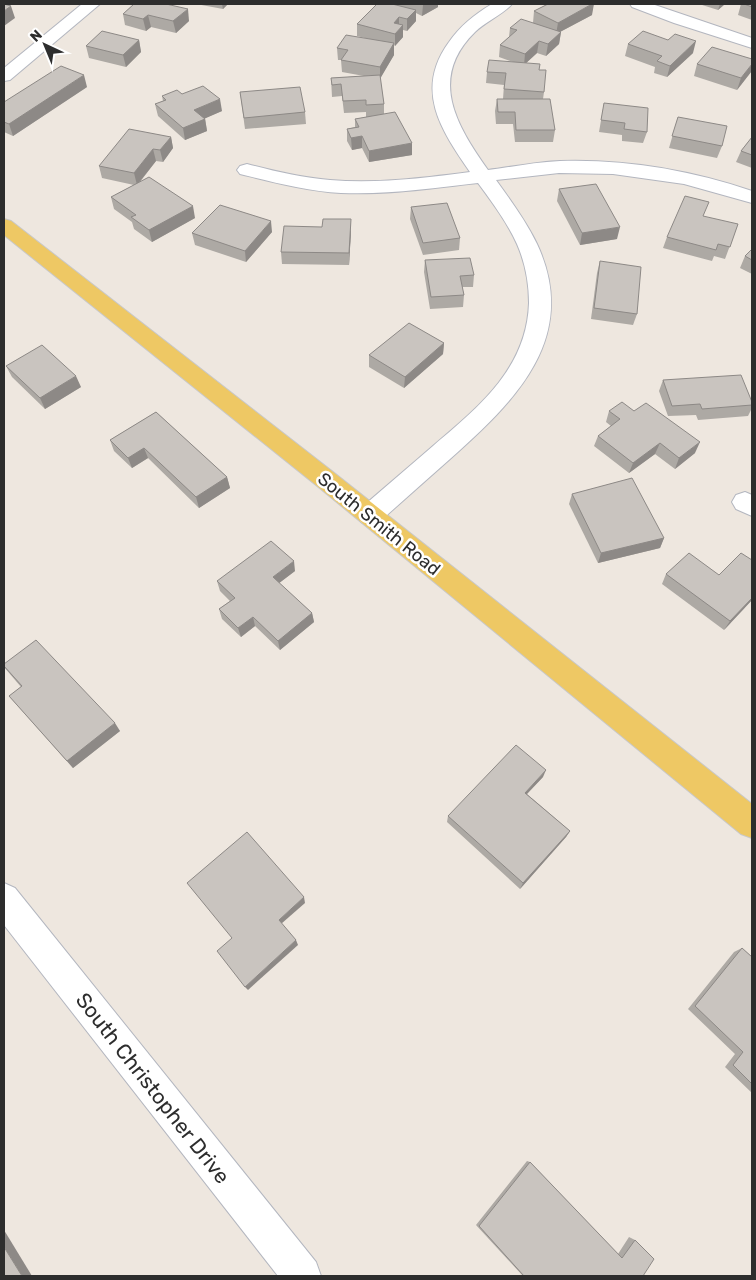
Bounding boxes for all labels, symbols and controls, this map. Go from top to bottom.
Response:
north arrow [20,20,70,70]
text: N [27,26,46,46]
street label: South Smith Road [313,468,445,580]
street label: South Christopher Drive [71,988,235,1188]

